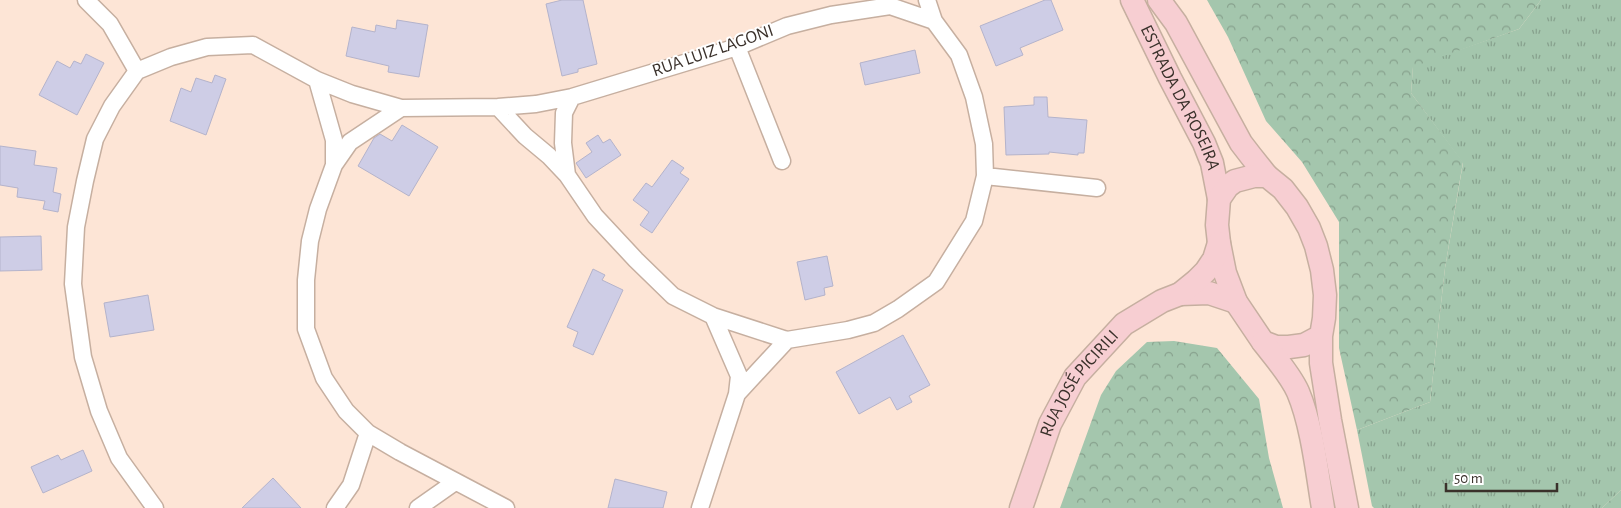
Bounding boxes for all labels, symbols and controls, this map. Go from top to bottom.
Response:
street label: RUA LUIZ LAGONI [650,22,776,80]
street label: ESTRADA DA ROSEIRA [1137,22,1222,172]
street label: RUA JOSÉ PICIRILI [1037,327,1122,439]
scale bar [1446,460,1557,492]
text: 50 m [1454,471,1483,486]

